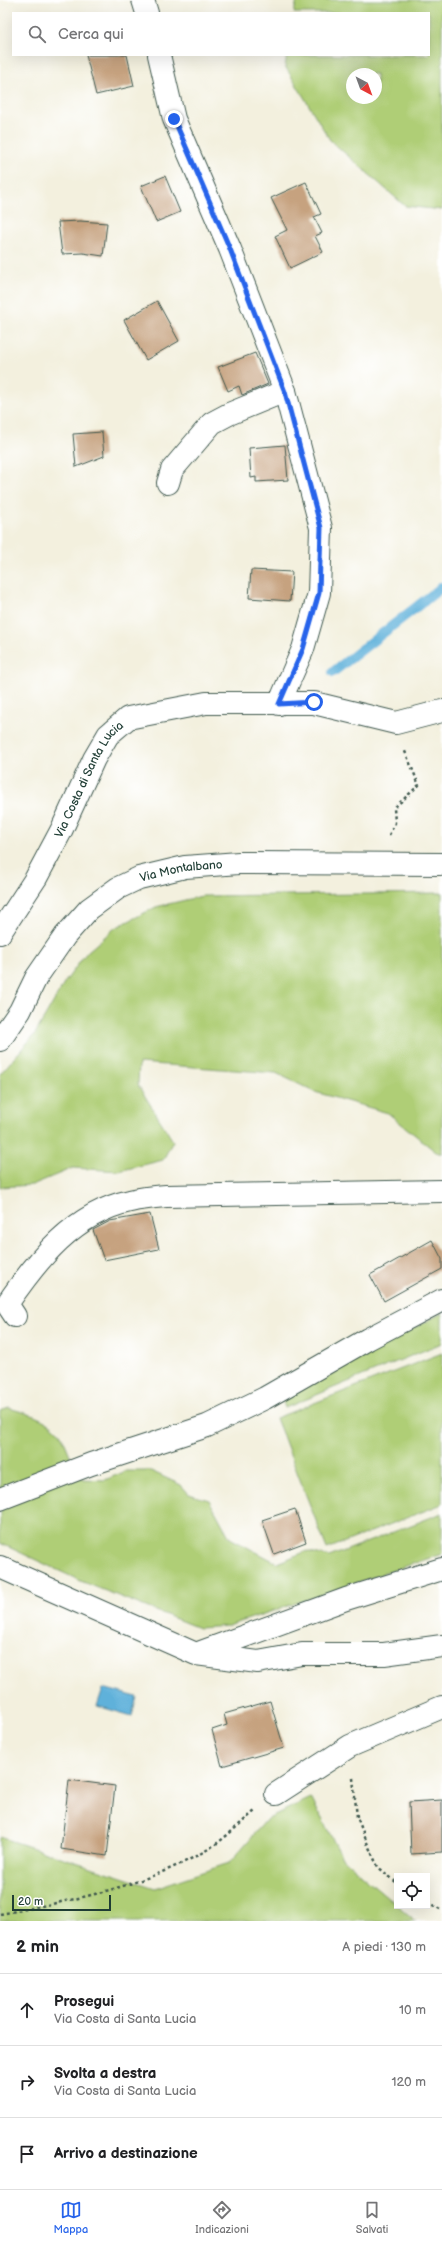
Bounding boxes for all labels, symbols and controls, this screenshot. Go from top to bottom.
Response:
search box [12,12,430,56]
icon: search [26,23,48,45]
text: Cerca qui [58,25,124,44]
north arrow [346,68,382,104]
route end [165,110,183,128]
route start [305,693,323,711]
street label: Via Costa di Santa Lucia [52,718,127,841]
street label: Via Montalbano [138,857,223,886]
map controls [394,1873,430,1909]
button: locate [394,1873,430,1909]
scale bar [12,1893,111,1912]
text: 20 m [18,1895,43,1908]
text: 2 min [16,1937,59,1957]
text: A piedi · 130 m [342,1939,426,1955]
text: Prosegui [54,1992,114,2011]
icon: ahead [16,1999,38,2021]
text: 10 m [399,2002,426,2018]
text: Via Costa di Santa Lucia [54,2011,196,2027]
text: Svolta a destra [54,2064,156,2083]
icon: right [16,2071,38,2093]
text: 120 m [391,2074,426,2090]
text: Via Costa di Santa Lucia [54,2083,196,2099]
icon: arrive [16,2143,38,2165]
text: Arrivo a destinazione [54,2144,198,2163]
tab: Mappa [54,2199,88,2236]
tab: Indicazioni [195,2199,249,2236]
tab: Salvati [356,2199,388,2236]

